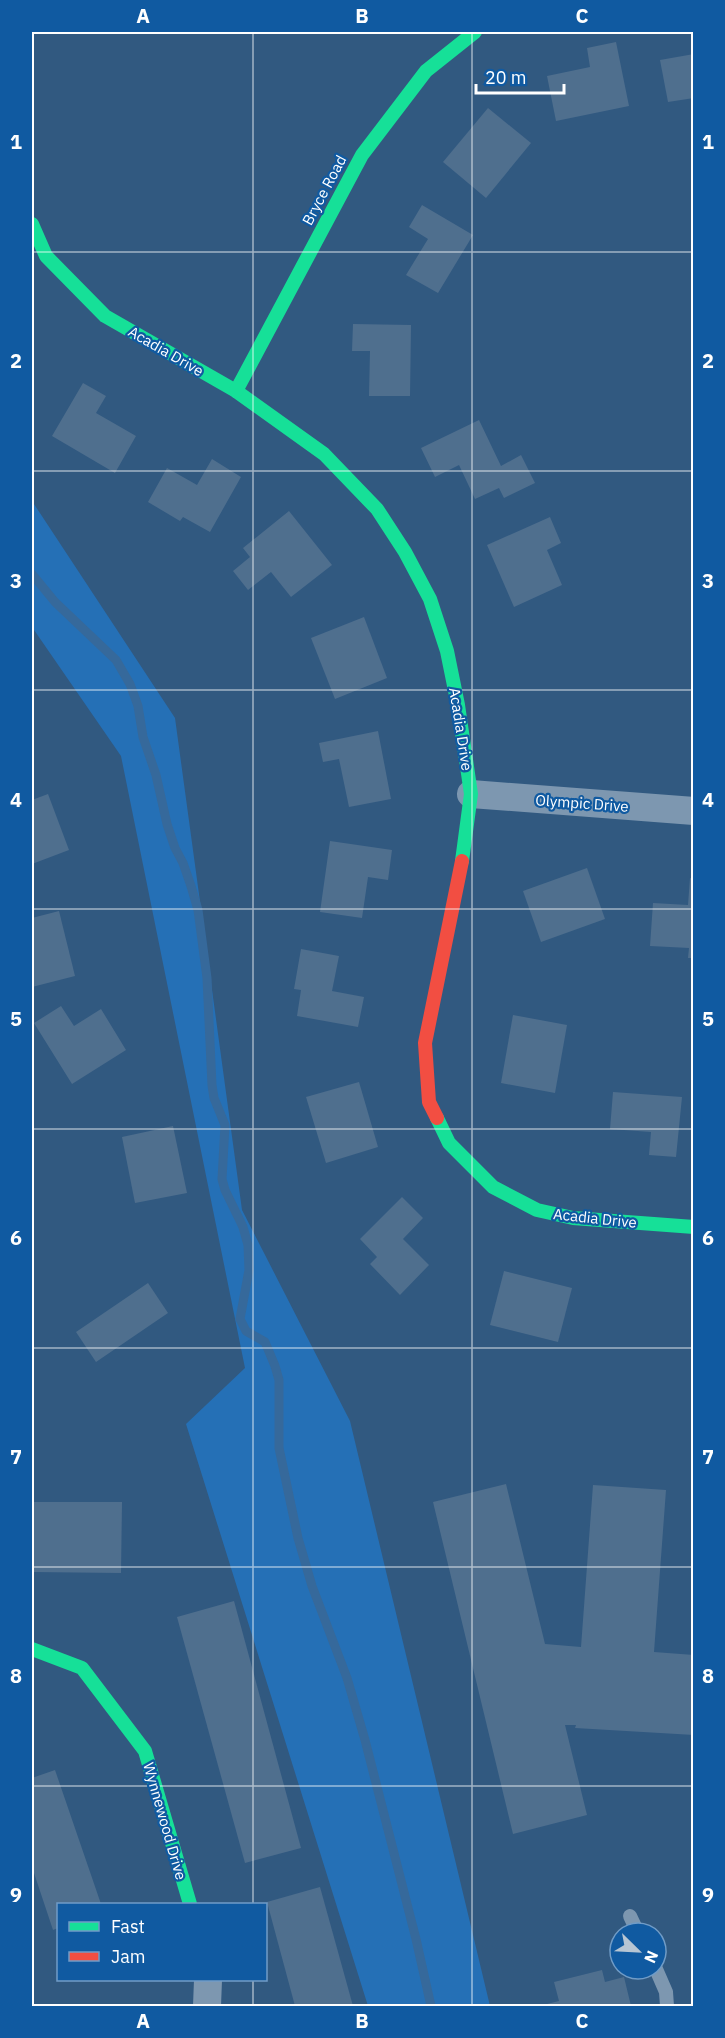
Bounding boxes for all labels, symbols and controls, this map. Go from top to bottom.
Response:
text: A [136,2,150,29]
text: B [355,2,369,29]
text: C [575,2,589,29]
scale bar [476,57,564,95]
text: 20 m [485,66,527,89]
text: 1 [10,128,22,155]
text: 1 [702,128,714,155]
street label: Bryce Road [298,152,350,228]
street label: Acadia Drive [125,322,207,380]
text: 2 [10,347,22,374]
text: 2 [702,347,714,374]
text: 3 [10,567,22,594]
text: 3 [702,567,714,594]
street label: Acadia Drive [445,686,477,772]
text: 4 [10,786,22,813]
text: 4 [702,786,714,813]
street label: Olympic Drive [535,790,629,816]
text: 5 [10,1005,22,1032]
text: 5 [702,1005,714,1032]
street label: Acadia Drive [552,1204,638,1232]
text: 6 [10,1224,22,1251]
text: 6 [702,1224,714,1251]
text: 7 [10,1443,22,1470]
text: 7 [702,1443,714,1470]
text: 8 [10,1662,22,1689]
text: 8 [702,1662,714,1689]
street label: Wynnewood Drive [139,1760,191,1882]
text: 9 [10,1881,22,1908]
text: 9 [702,1881,714,1908]
legend [57,1903,267,1981]
text: Fast [111,1915,145,1938]
north arrow [608,1921,668,1981]
text: Jam [111,1945,146,1968]
text: N [640,1948,663,1966]
text: A [136,2007,150,2034]
text: B [355,2007,369,2034]
text: C [575,2007,589,2034]

